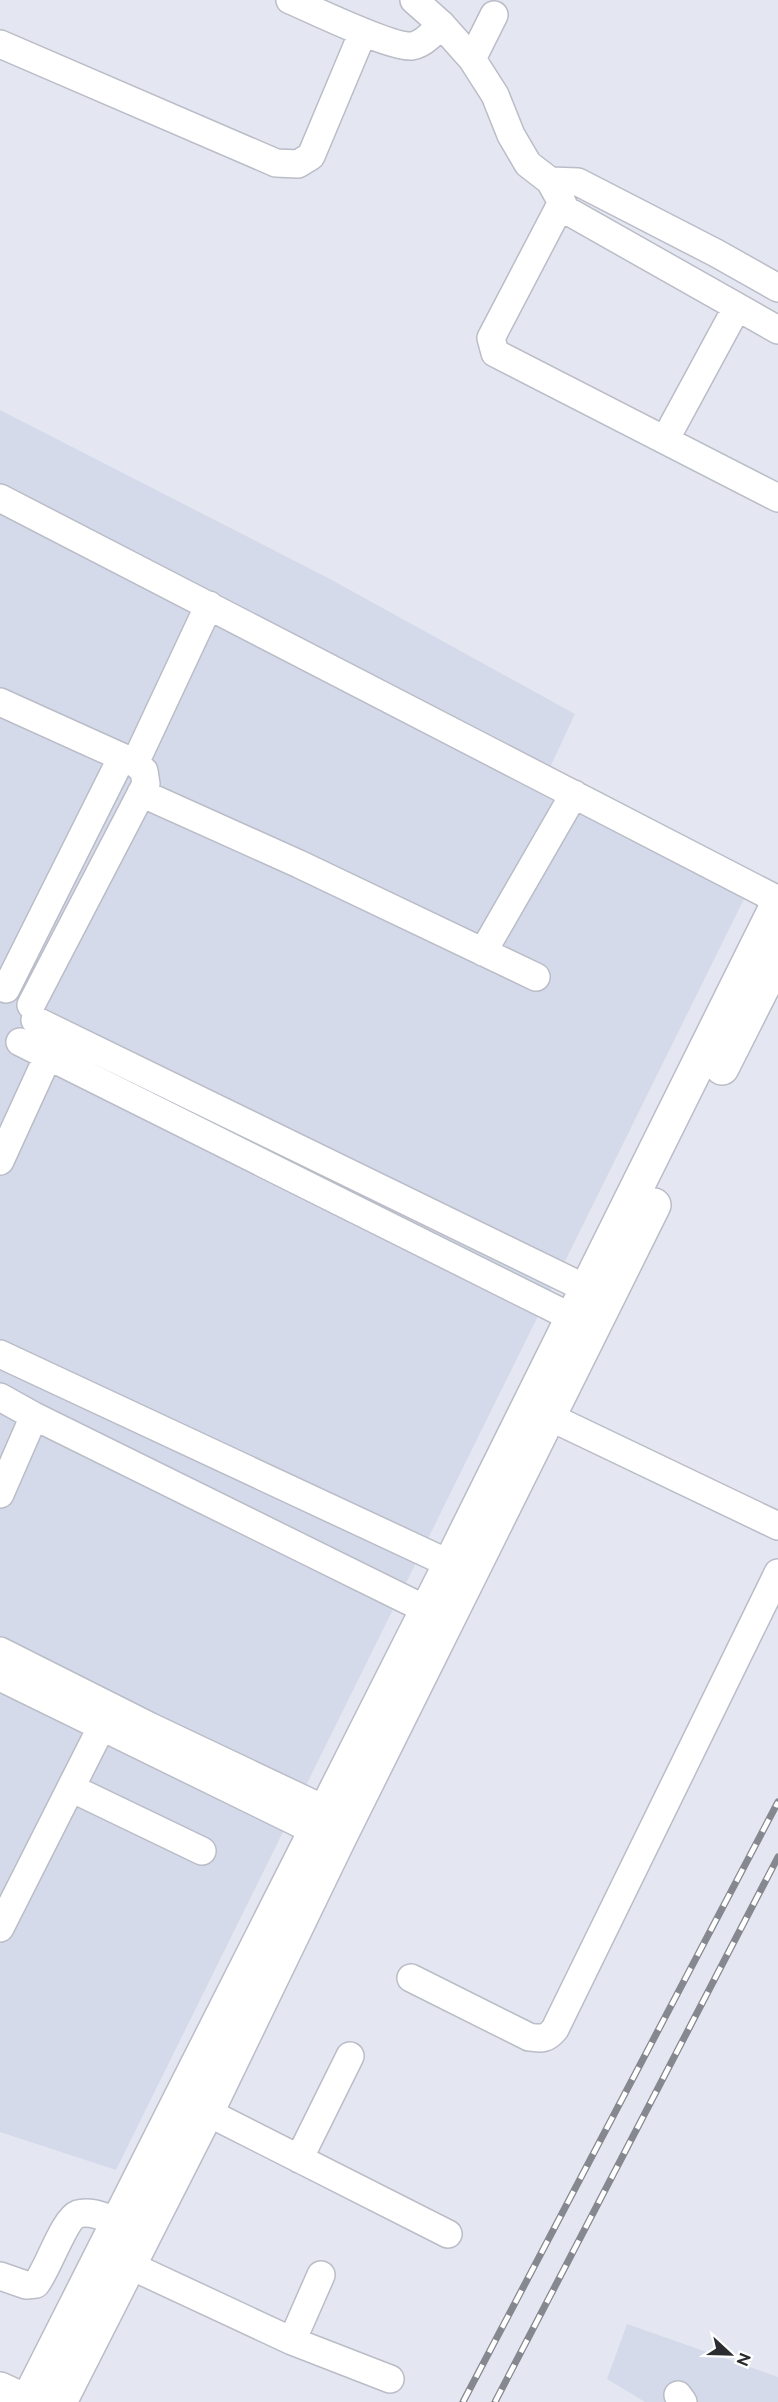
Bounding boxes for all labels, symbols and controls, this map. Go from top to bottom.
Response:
north arrow [700,2324,760,2384]
text: N [732,2350,755,2369]

